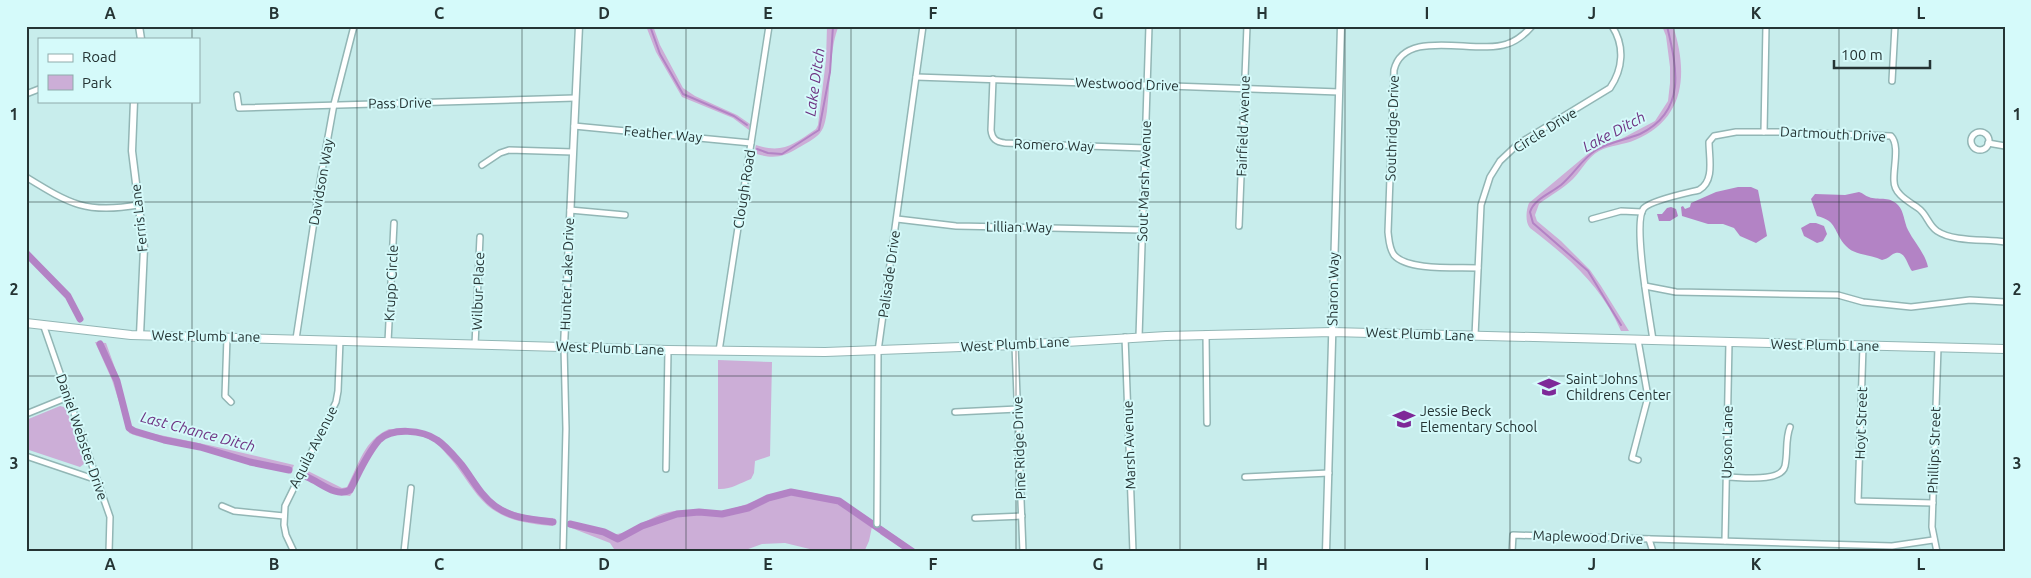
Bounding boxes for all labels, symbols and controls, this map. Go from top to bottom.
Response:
text: A [104,4,116,22]
text: B [269,4,279,22]
text: C [434,4,444,22]
text: D [598,4,610,22]
text: E [763,4,773,22]
text: F [929,4,938,22]
text: G [1092,4,1104,22]
text: H [1256,4,1268,22]
text: I [1425,4,1429,22]
text: J [1588,4,1596,22]
text: K [1751,4,1762,22]
text: L [1917,4,1926,22]
legend [38,38,200,102]
scale bar [1834,38,1930,70]
text: 100 m [1841,46,1883,63]
water label: Lake Ditch [801,47,828,117]
text: Road [82,48,117,65]
text: Park [82,74,112,91]
street label: Westwood Drive [1075,74,1179,94]
street label: Fairfield Avenue [1233,75,1253,177]
street label: Southridge Drive [1382,75,1402,181]
street label: Pass Drive [368,94,432,112]
street label: Circle Drive [1510,104,1580,156]
text: 1 [9,105,19,123]
text: 1 [2012,105,2022,123]
water label: Lake Ditch [1579,108,1648,155]
street label: Sout Marsh Avenue [1134,120,1154,242]
street label: Feather Way [623,123,703,145]
street label: Dartmouth Drive [1780,123,1886,145]
street label: Romero Way [1014,136,1094,154]
street label: Davidson Way [306,137,337,227]
street label: Clough Road [730,148,758,230]
street label: Ferris Lane [127,183,151,253]
street label: Hunter Lake Drive [557,217,577,331]
street label: Lillian Way [986,218,1053,236]
street label: Palisade Drive [875,229,903,319]
street label: Krupp Circle [381,244,401,322]
street label: Wilbur Place [469,252,487,330]
street label: Sharon Way [1324,252,1342,326]
text: 2 [9,280,19,298]
text: 2 [2012,280,2022,298]
street label: West Plumb Lane [1365,324,1475,344]
street label: West Plumb Lane [151,327,261,345]
street label: West Plumb Lane [960,333,1070,355]
street label: West Plumb Lane [1770,336,1880,354]
street label: West Plumb Lane [555,338,665,358]
place label: Saint Johns Childrens Center [1566,371,1672,403]
street label: Daniel Webster Drive [53,372,111,502]
school or university icon: Saint Johns Childrens Center [1536,374,1562,400]
street label: Hoyt Street [1852,386,1870,459]
street label: Pine Ridge Drive [1009,396,1029,500]
street label: Marsh Avenue [1119,400,1139,490]
street label: Aquila Avenue [285,403,341,491]
place label: Jessie Beck Elementary School [1420,403,1538,435]
street label: Upson Lane [1718,405,1736,479]
school or university icon: Jessie Beck Elementary School [1391,406,1417,432]
street label: Phillips Street [1924,406,1944,494]
water label: Last Chance Ditch [139,408,257,455]
text: 3 [9,454,19,472]
text: 3 [2012,454,2022,472]
street label: Maplewood Drive [1532,527,1644,547]
text: A [104,555,116,573]
text: B [269,555,279,573]
text: C [434,555,444,573]
text: D [598,555,610,573]
text: E [763,555,773,573]
text: F [929,555,938,573]
text: G [1092,555,1104,573]
text: H [1256,555,1268,573]
text: I [1425,555,1429,573]
text: J [1588,555,1596,573]
text: K [1751,555,1762,573]
text: L [1917,555,1926,573]

